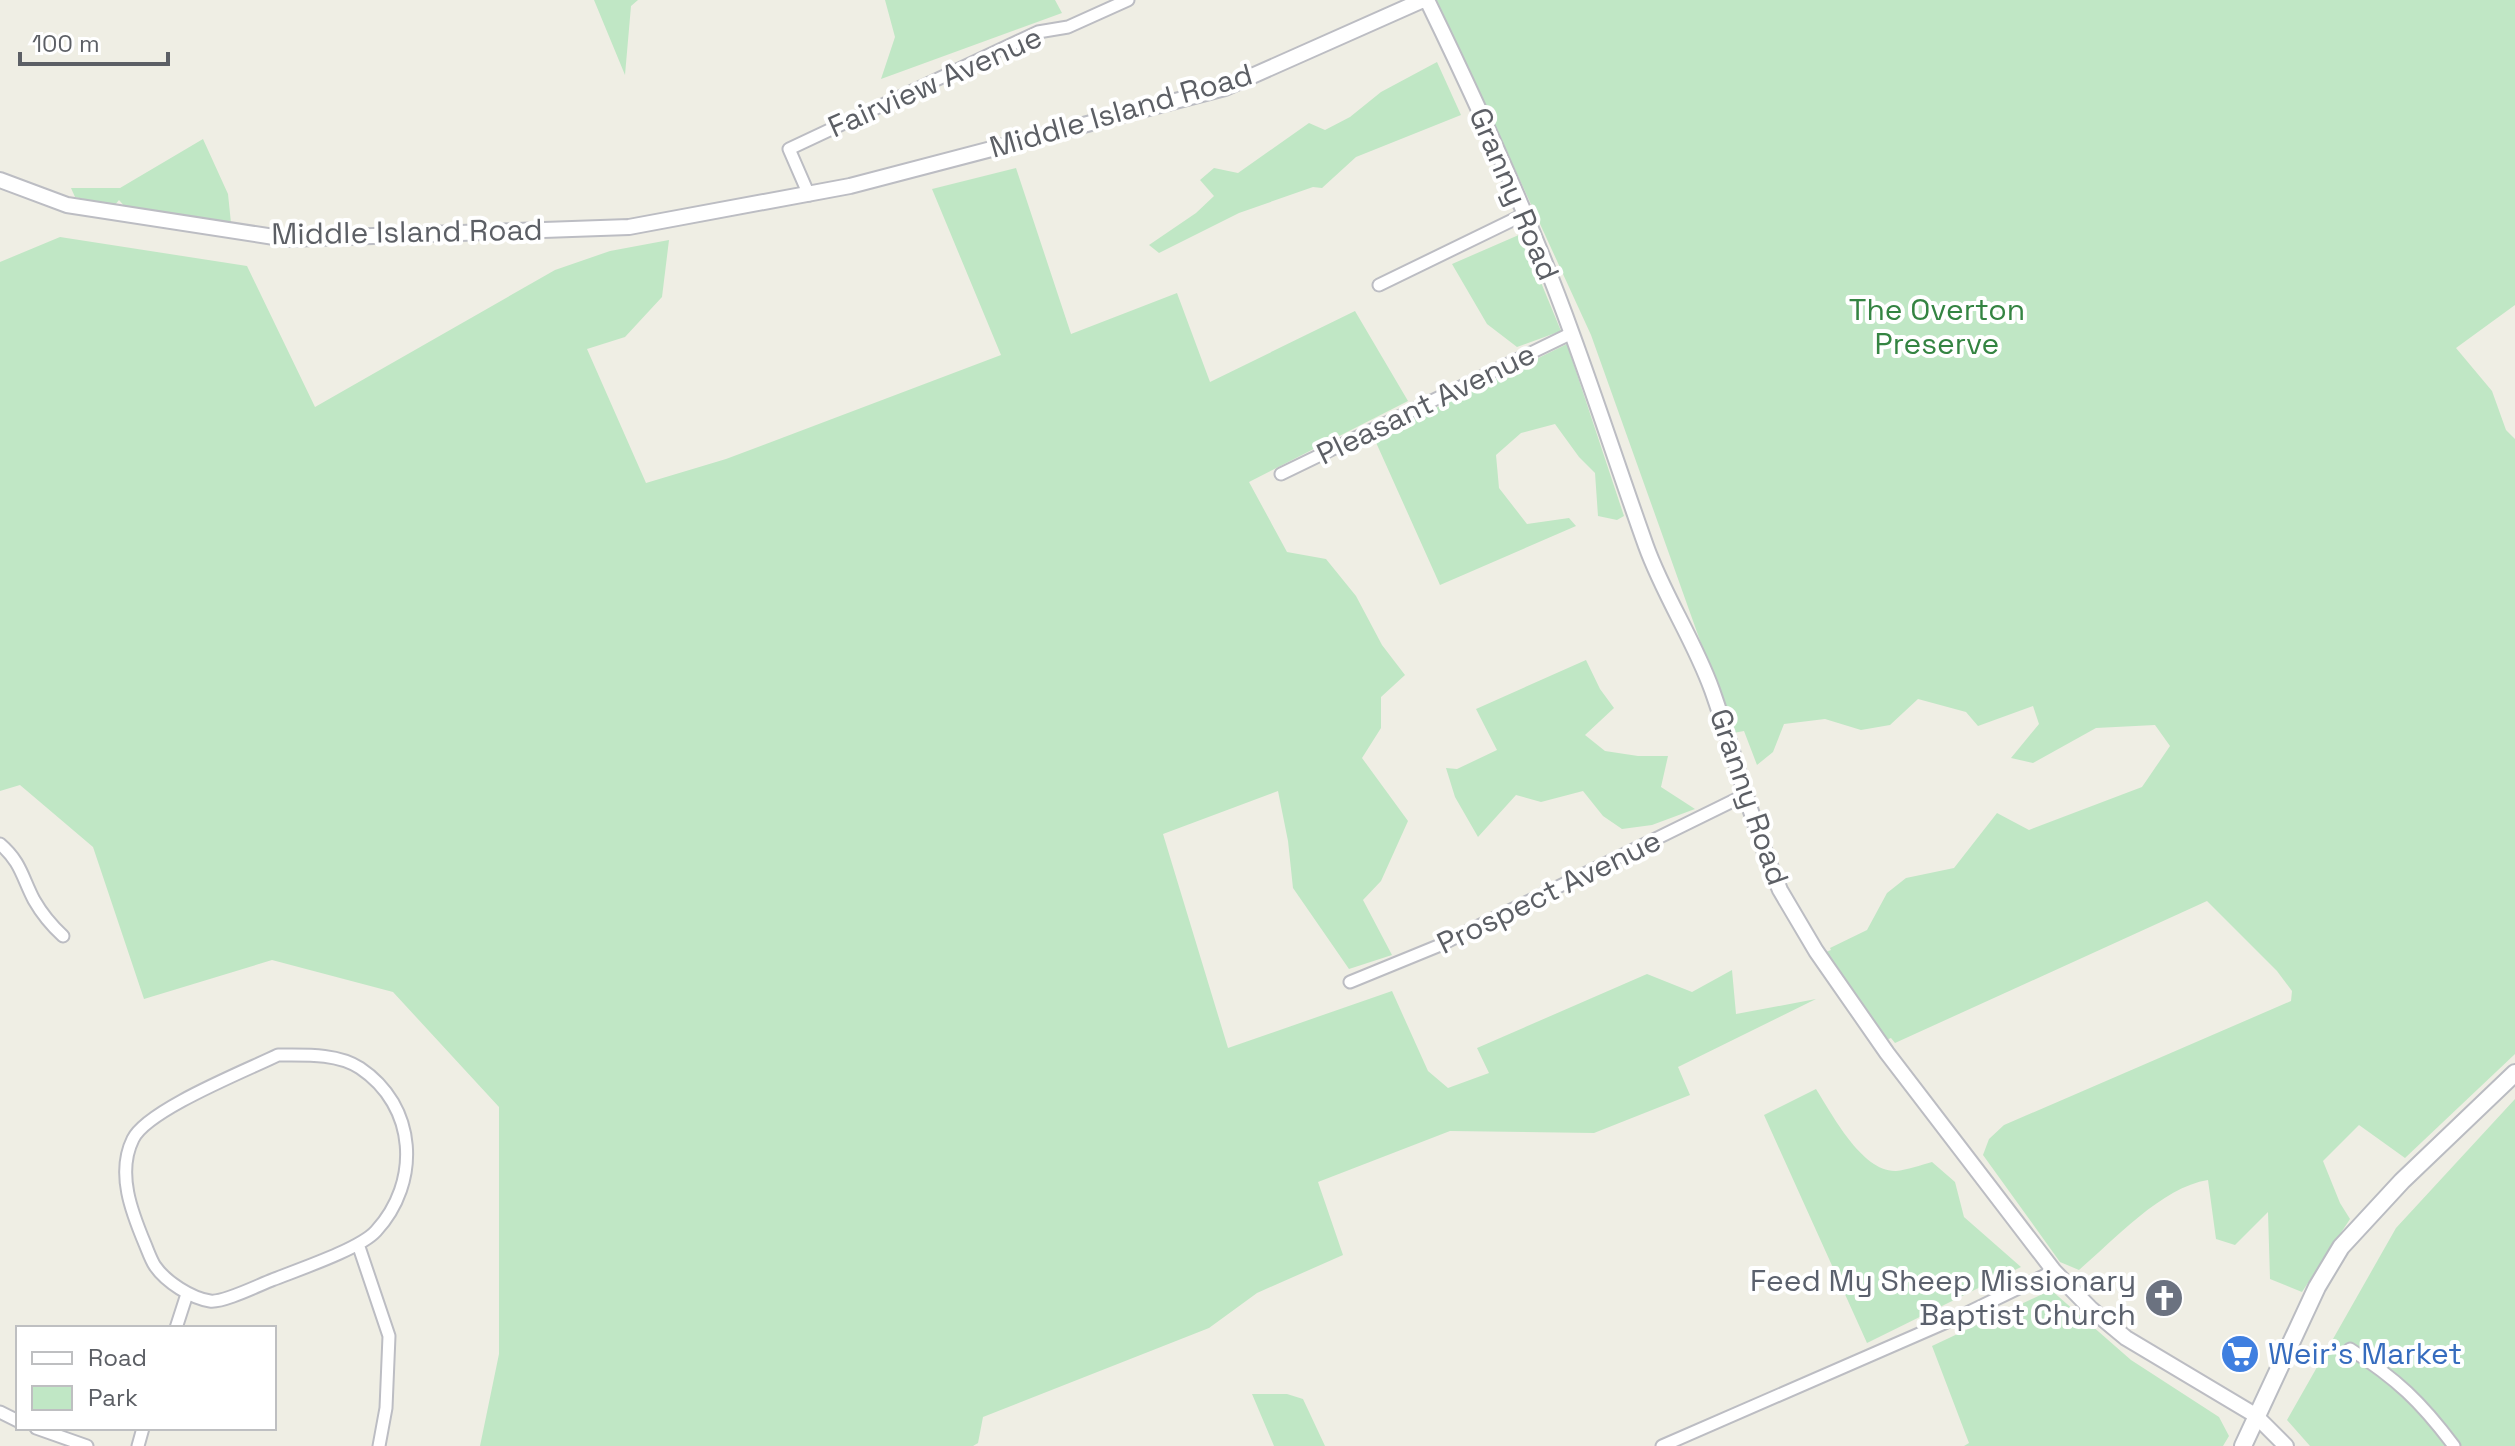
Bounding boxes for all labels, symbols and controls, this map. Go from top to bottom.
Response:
scale bar [20,16,168,66]
street label: Fairview Avenue [822,17,1048,146]
text: 100 m [32,28,100,59]
street label: Middle Island Road [985,54,1257,167]
street label: Granny Road [1461,101,1568,286]
street label: Middle Island Road [271,210,543,253]
park label: The Overton Preserve [1849,290,2025,363]
street label: Pleasant Avenue [1310,334,1541,473]
street label: Granny Road [1701,703,1798,890]
street label: Prospect Avenue [1430,820,1667,963]
place label: Feed My Sheep Missionary Baptist Church [1750,1261,2136,1334]
church icon: Feed My Sheep Missionary Baptist Church [2143,1277,2185,1319]
legend [16,1326,276,1430]
supermarket icon: Weir's Market [2219,1333,2261,1375]
place label: Weir's Market [2268,1334,2462,1373]
text: Road [88,1342,147,1373]
text: Park [88,1382,138,1413]

